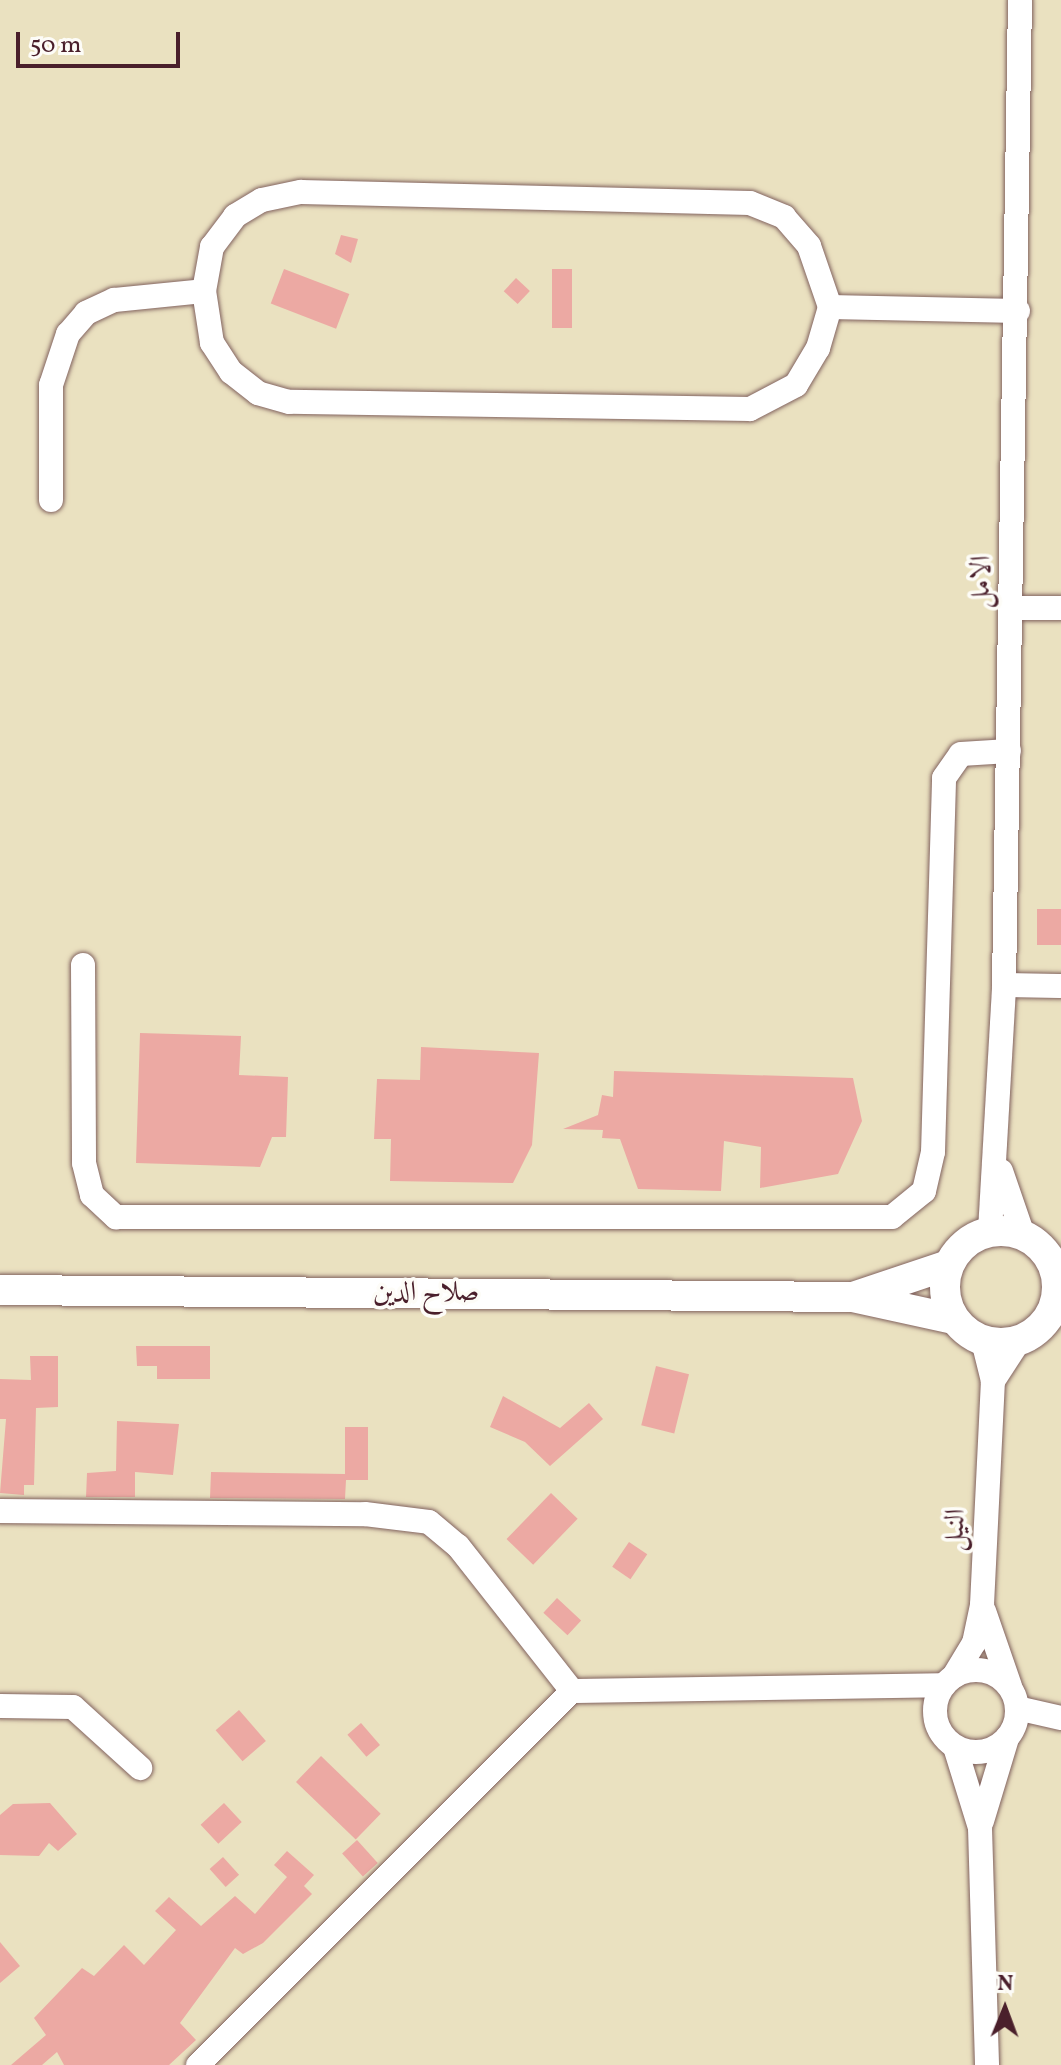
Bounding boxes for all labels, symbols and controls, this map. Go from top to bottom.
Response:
scale bar [20,16,184,66]
text: 50 m [30,29,82,63]
street label: الامل [965,555,999,609]
street label: صلاح الدين [373,1276,479,1310]
street label: النيل [938,1508,974,1552]
north arrow [965,1969,1045,2049]
text: N [997,1969,1014,2000]

